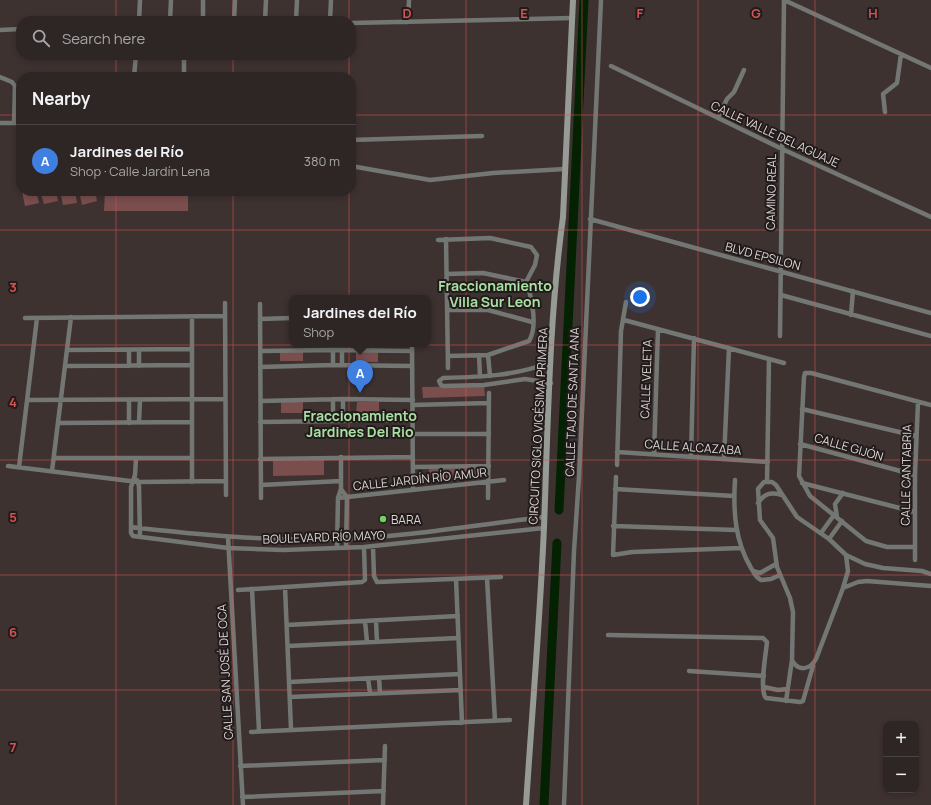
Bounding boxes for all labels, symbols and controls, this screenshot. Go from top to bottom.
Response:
text: D [402,4,412,22]
text: E [520,4,528,22]
text: F [637,4,644,22]
text: G [751,4,761,22]
text: H [868,4,878,22]
search box [16,16,356,60]
icon: search [30,27,52,49]
text: Search here [62,28,145,49]
text: Nearby [32,87,90,110]
street label: CALLE VALLE DEL AGUAJE [708,97,842,171]
text: Jardines del Río [70,141,184,162]
text: A [41,152,49,170]
text: 380 m [304,152,340,170]
street label: CAMINO REAL [762,154,780,230]
text: Shop · Calle Jardín Lena [70,162,210,180]
street label: BLVD EPSILON [723,238,803,274]
district label: Fraccionamiento Villa Sur Leon [438,276,552,311]
text: 3 [9,278,17,296]
your location [630,287,650,307]
popup [289,295,431,347]
text: Jardines del Río [303,302,417,323]
text: Shop [303,323,334,341]
street label: CIRCUITO SIGLO VIGÉSIMA PRIMERA [524,327,552,525]
street label: CALLE TAJO DE SANTA ANA [561,327,583,477]
street label: CALLE VELETA [636,339,656,419]
pin: A [347,360,373,393]
text: 4 [9,393,17,411]
district label: Fraccionamiento Jardines Del Rio [303,406,417,441]
street label: CALLE CANTABRIA [897,424,915,526]
street label: CALLE GIJÓN [812,429,886,465]
street label: CALLE ALCAZABA [644,435,742,459]
street label: CALLE JARDÍN RÍO AMUR [352,463,488,494]
text: 5 [9,508,17,526]
place label: BARA [391,511,422,528]
marker: BARA [378,514,388,524]
street label: BOULEVARD RÍO MAYO [262,526,386,548]
street label: CALLE SAN JOSÉ DE OCA [213,603,237,740]
text: 6 [9,623,17,641]
map controls [883,721,919,793]
button: + [883,721,919,757]
text: 7 [10,738,17,756]
button: − [883,757,919,793]

